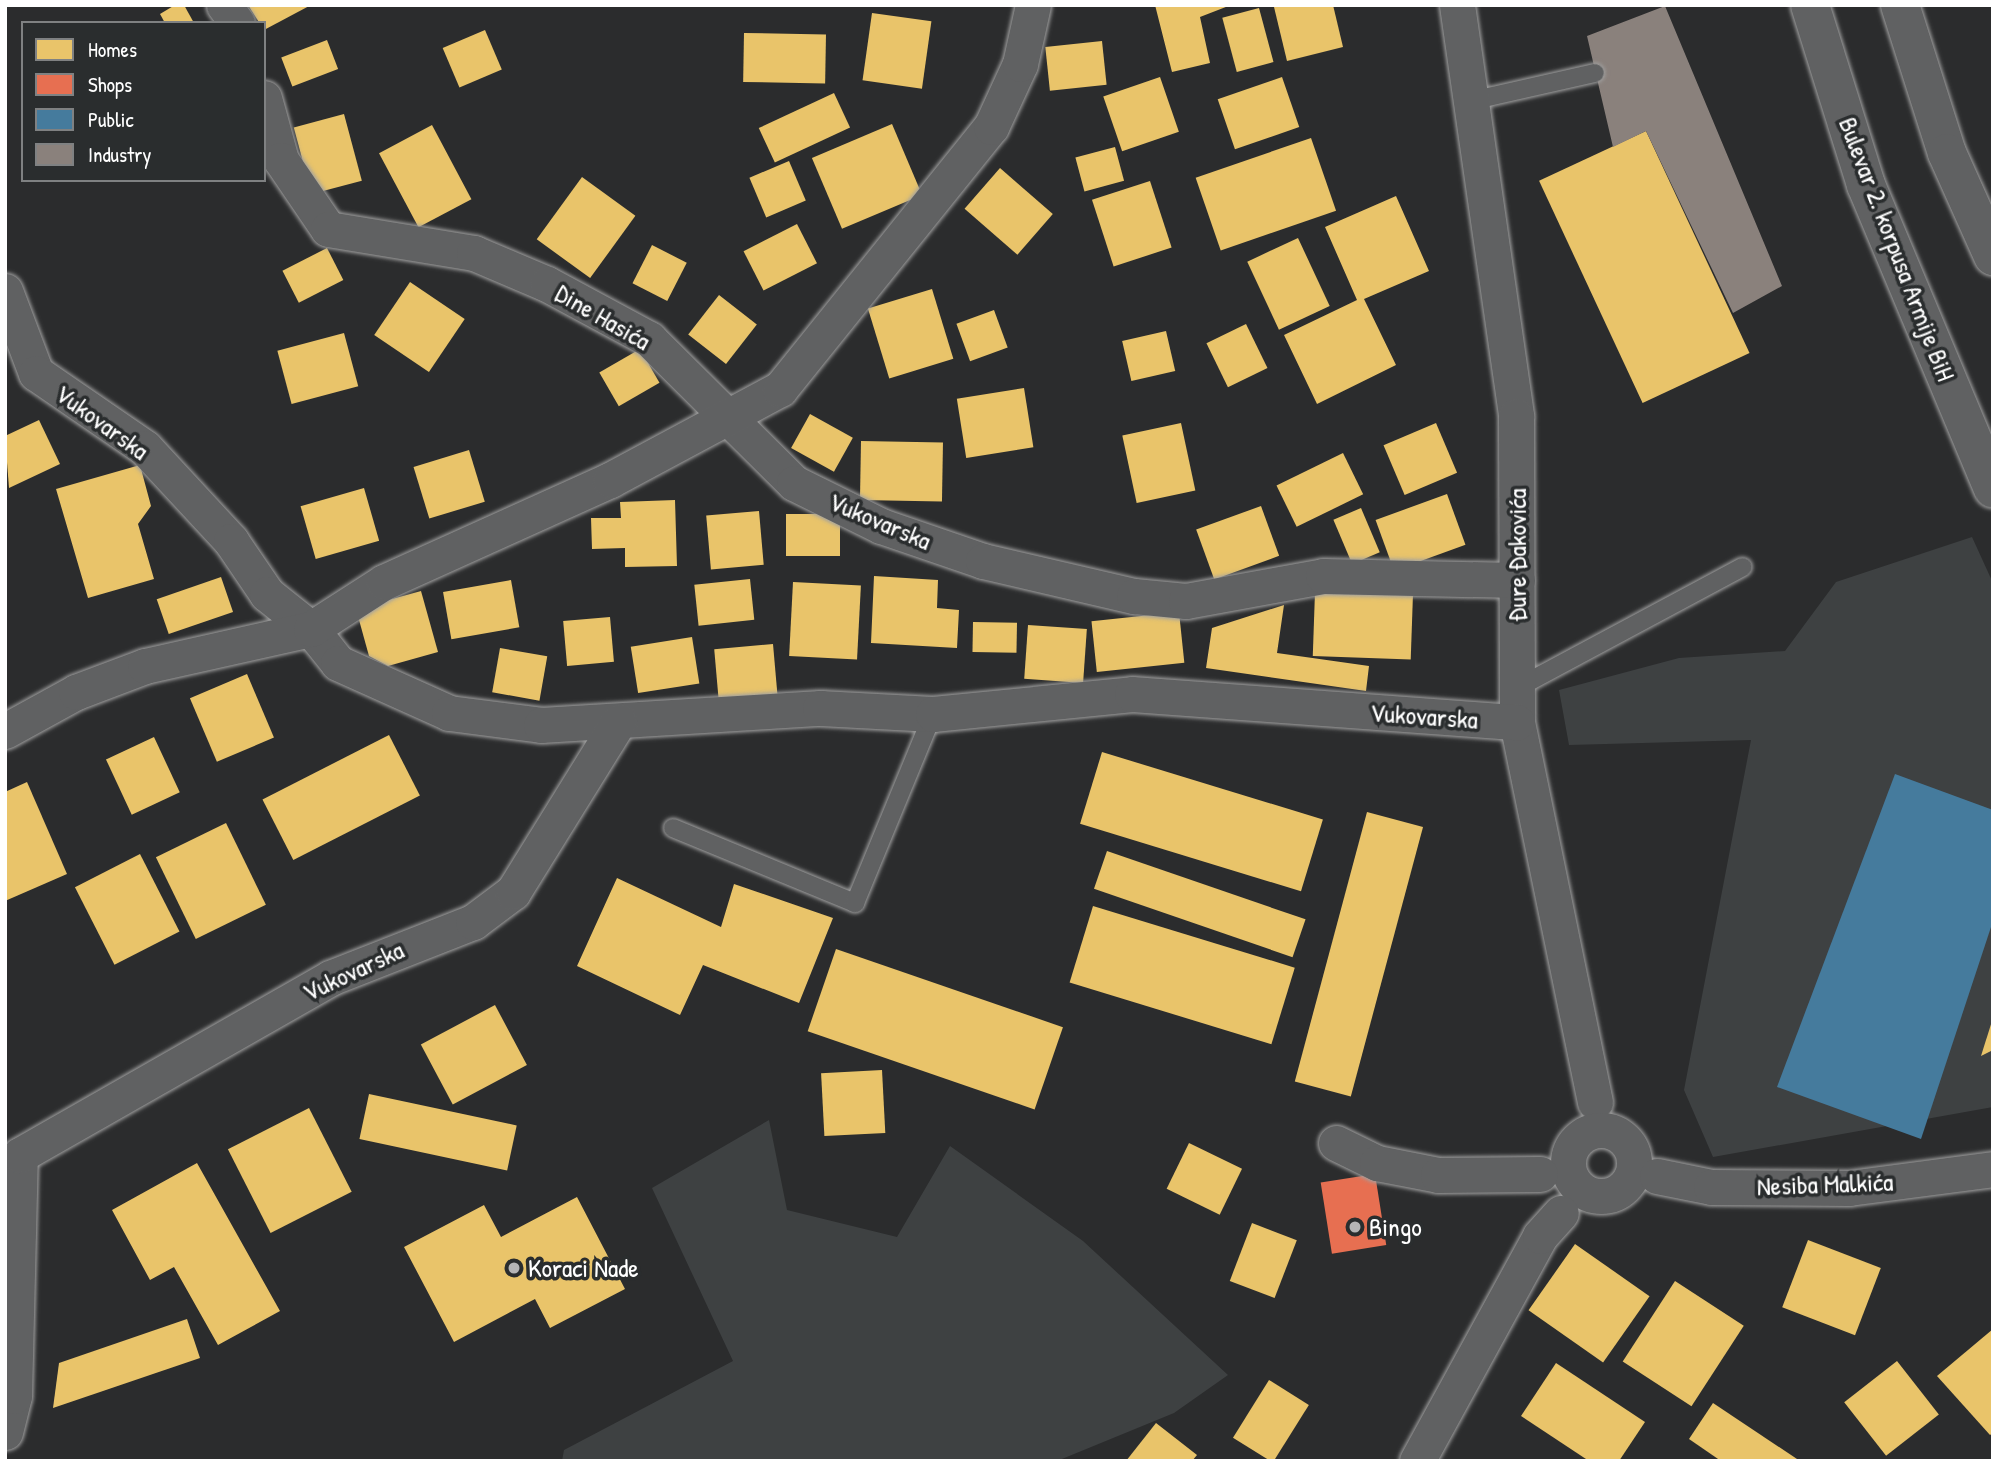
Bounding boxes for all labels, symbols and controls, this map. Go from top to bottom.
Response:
legend [21,21,266,182]
text: Homes [88,35,137,64]
text: Shops [88,70,132,99]
text: Public [88,105,134,134]
street label: Bulevar 2. korpusa Armije BiH [1832,113,1962,385]
text: Industry [88,140,151,169]
street label: Dine Hasića [550,277,656,357]
street label: Vukovarska [49,378,155,466]
street label: Vukovarska [824,486,936,556]
street label: Đure Đakovića [1501,488,1533,622]
street label: Vukovarska [1369,697,1479,735]
street label: Vukovarska [298,934,408,1008]
street label: Nesiba Malkića [1756,1166,1894,1202]
place label: Bingo [1369,1211,1422,1243]
marker: Bingo [1347,1219,1363,1235]
place label: Koraci Nade [528,1252,639,1284]
marker: Koraci Nade [506,1260,522,1276]

